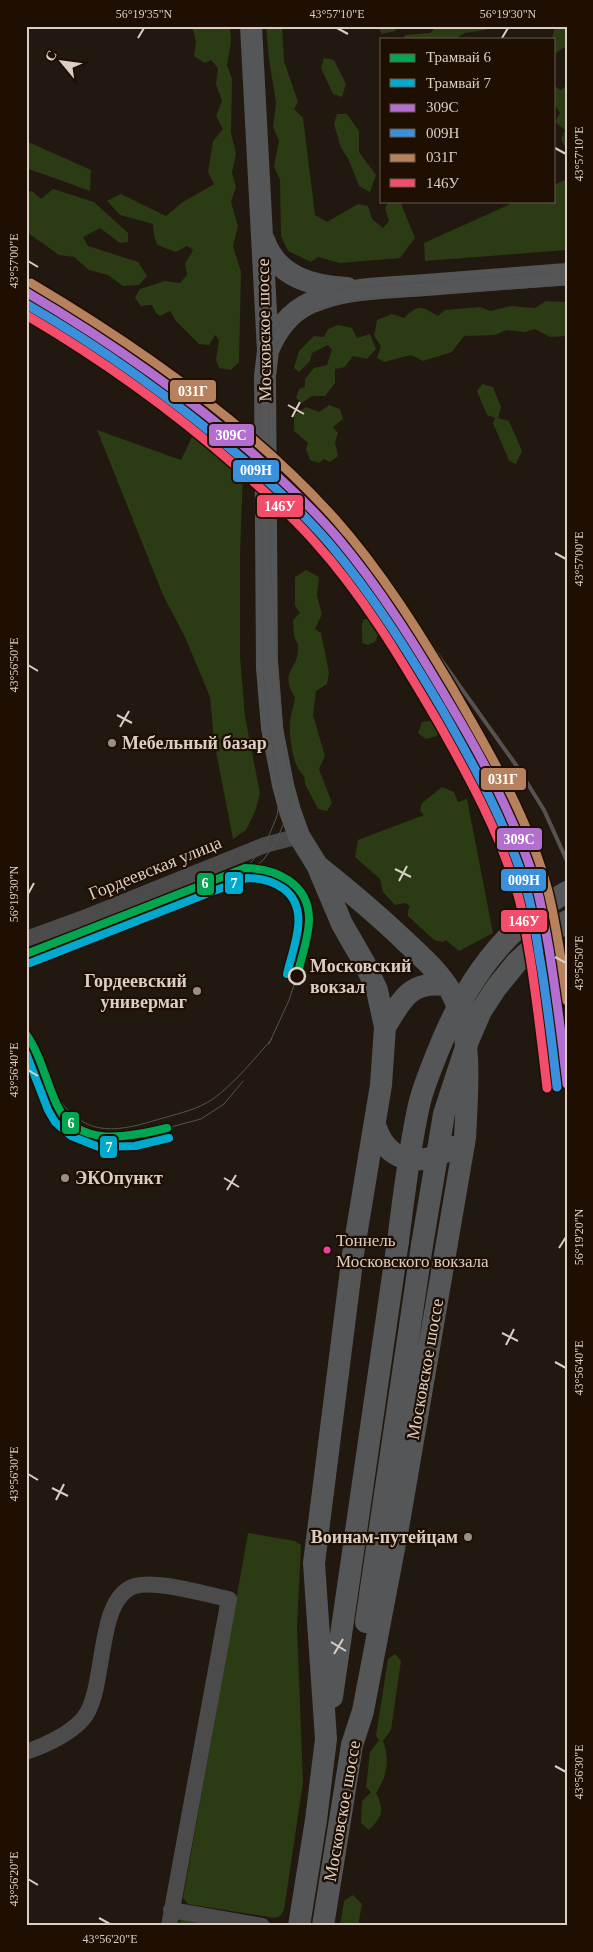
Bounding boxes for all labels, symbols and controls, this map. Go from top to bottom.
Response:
text: 56°19'35"N [116,7,173,21]
text: 43°57'10"E [309,7,365,21]
text: 56°19'30"N [480,7,537,21]
north arrow [38,38,88,88]
legend [380,38,556,202]
text: С [42,48,60,64]
text: Трамвай 6 [426,49,492,65]
text: Трамвай 7 [426,75,492,91]
text: 309С [426,99,459,115]
text: 009Н [426,125,460,141]
text: 43°57'10"E [572,126,586,182]
text: 031Г [426,149,458,165]
text: 146У [426,175,460,191]
text: 43°57'00"E [7,233,21,289]
street label: Московское шоссе [253,258,275,402]
line badge: 031Г [169,379,217,403]
text: 031Г [178,384,208,399]
line badge: 309С [208,423,255,447]
text: 309С [215,428,247,443]
line badge: 009Н [232,459,280,483]
text: 009Н [240,463,272,478]
line badge: 146У [256,494,304,518]
text: 146У [264,499,296,514]
text: 43°57'00"E [572,531,586,587]
text: 43°56'50"E [7,637,21,693]
place label: Мебельный базар [122,733,267,753]
marker: Мебельный базар [106,737,118,749]
line badge: 031Г [480,767,527,791]
text: 031Г [488,772,518,787]
line badge: 309С [496,827,543,851]
street label: Гордеевская улица [86,832,224,904]
text: 309С [503,832,535,847]
text: 56°19'30"N [7,865,21,922]
line badge: 009Н [500,868,547,892]
line badge: 7 [224,871,244,895]
line badge: 6 [196,872,215,896]
text: 009Н [508,873,540,888]
text: 6 [202,876,209,891]
text: 7 [231,876,238,891]
line badge: 146У [500,909,548,933]
text: 146У [508,914,540,929]
text: 43°56'50"E [572,935,586,991]
place label: Московский вокзал [310,956,411,997]
marker: Московский вокзал [288,967,306,985]
place label: Гордеевский универмаг [84,971,187,1012]
marker: Гордеевский универмаг [191,985,203,997]
text: 43°56'40"E [7,1042,21,1098]
line badge: 6 [61,1111,80,1135]
text: 6 [68,1116,75,1131]
line badge: 7 [99,1135,118,1159]
text: 7 [106,1140,113,1155]
place label: ЭКОпункт [75,1168,163,1188]
marker: ЭКОпункт [59,1172,71,1184]
text: 56°19'20"N [572,1208,586,1265]
place label: Тоннель Московского вокзала [336,1231,489,1271]
marker: Тоннель Московского вокзала [322,1245,332,1255]
street label: Московское шоссе [403,1297,447,1441]
text: 43°56'40"E [572,1340,586,1396]
text: 43°56'30"E [7,1446,21,1502]
place label: Воинам-путейцам [311,1527,458,1547]
marker: Воинам-путейцам [462,1531,474,1543]
street label: Московское шоссе [320,1739,364,1883]
text: 43°56'30"E [572,1744,586,1800]
text: 43°56'20"E [7,1851,21,1907]
text: 43°56'20"E [82,1932,138,1946]

